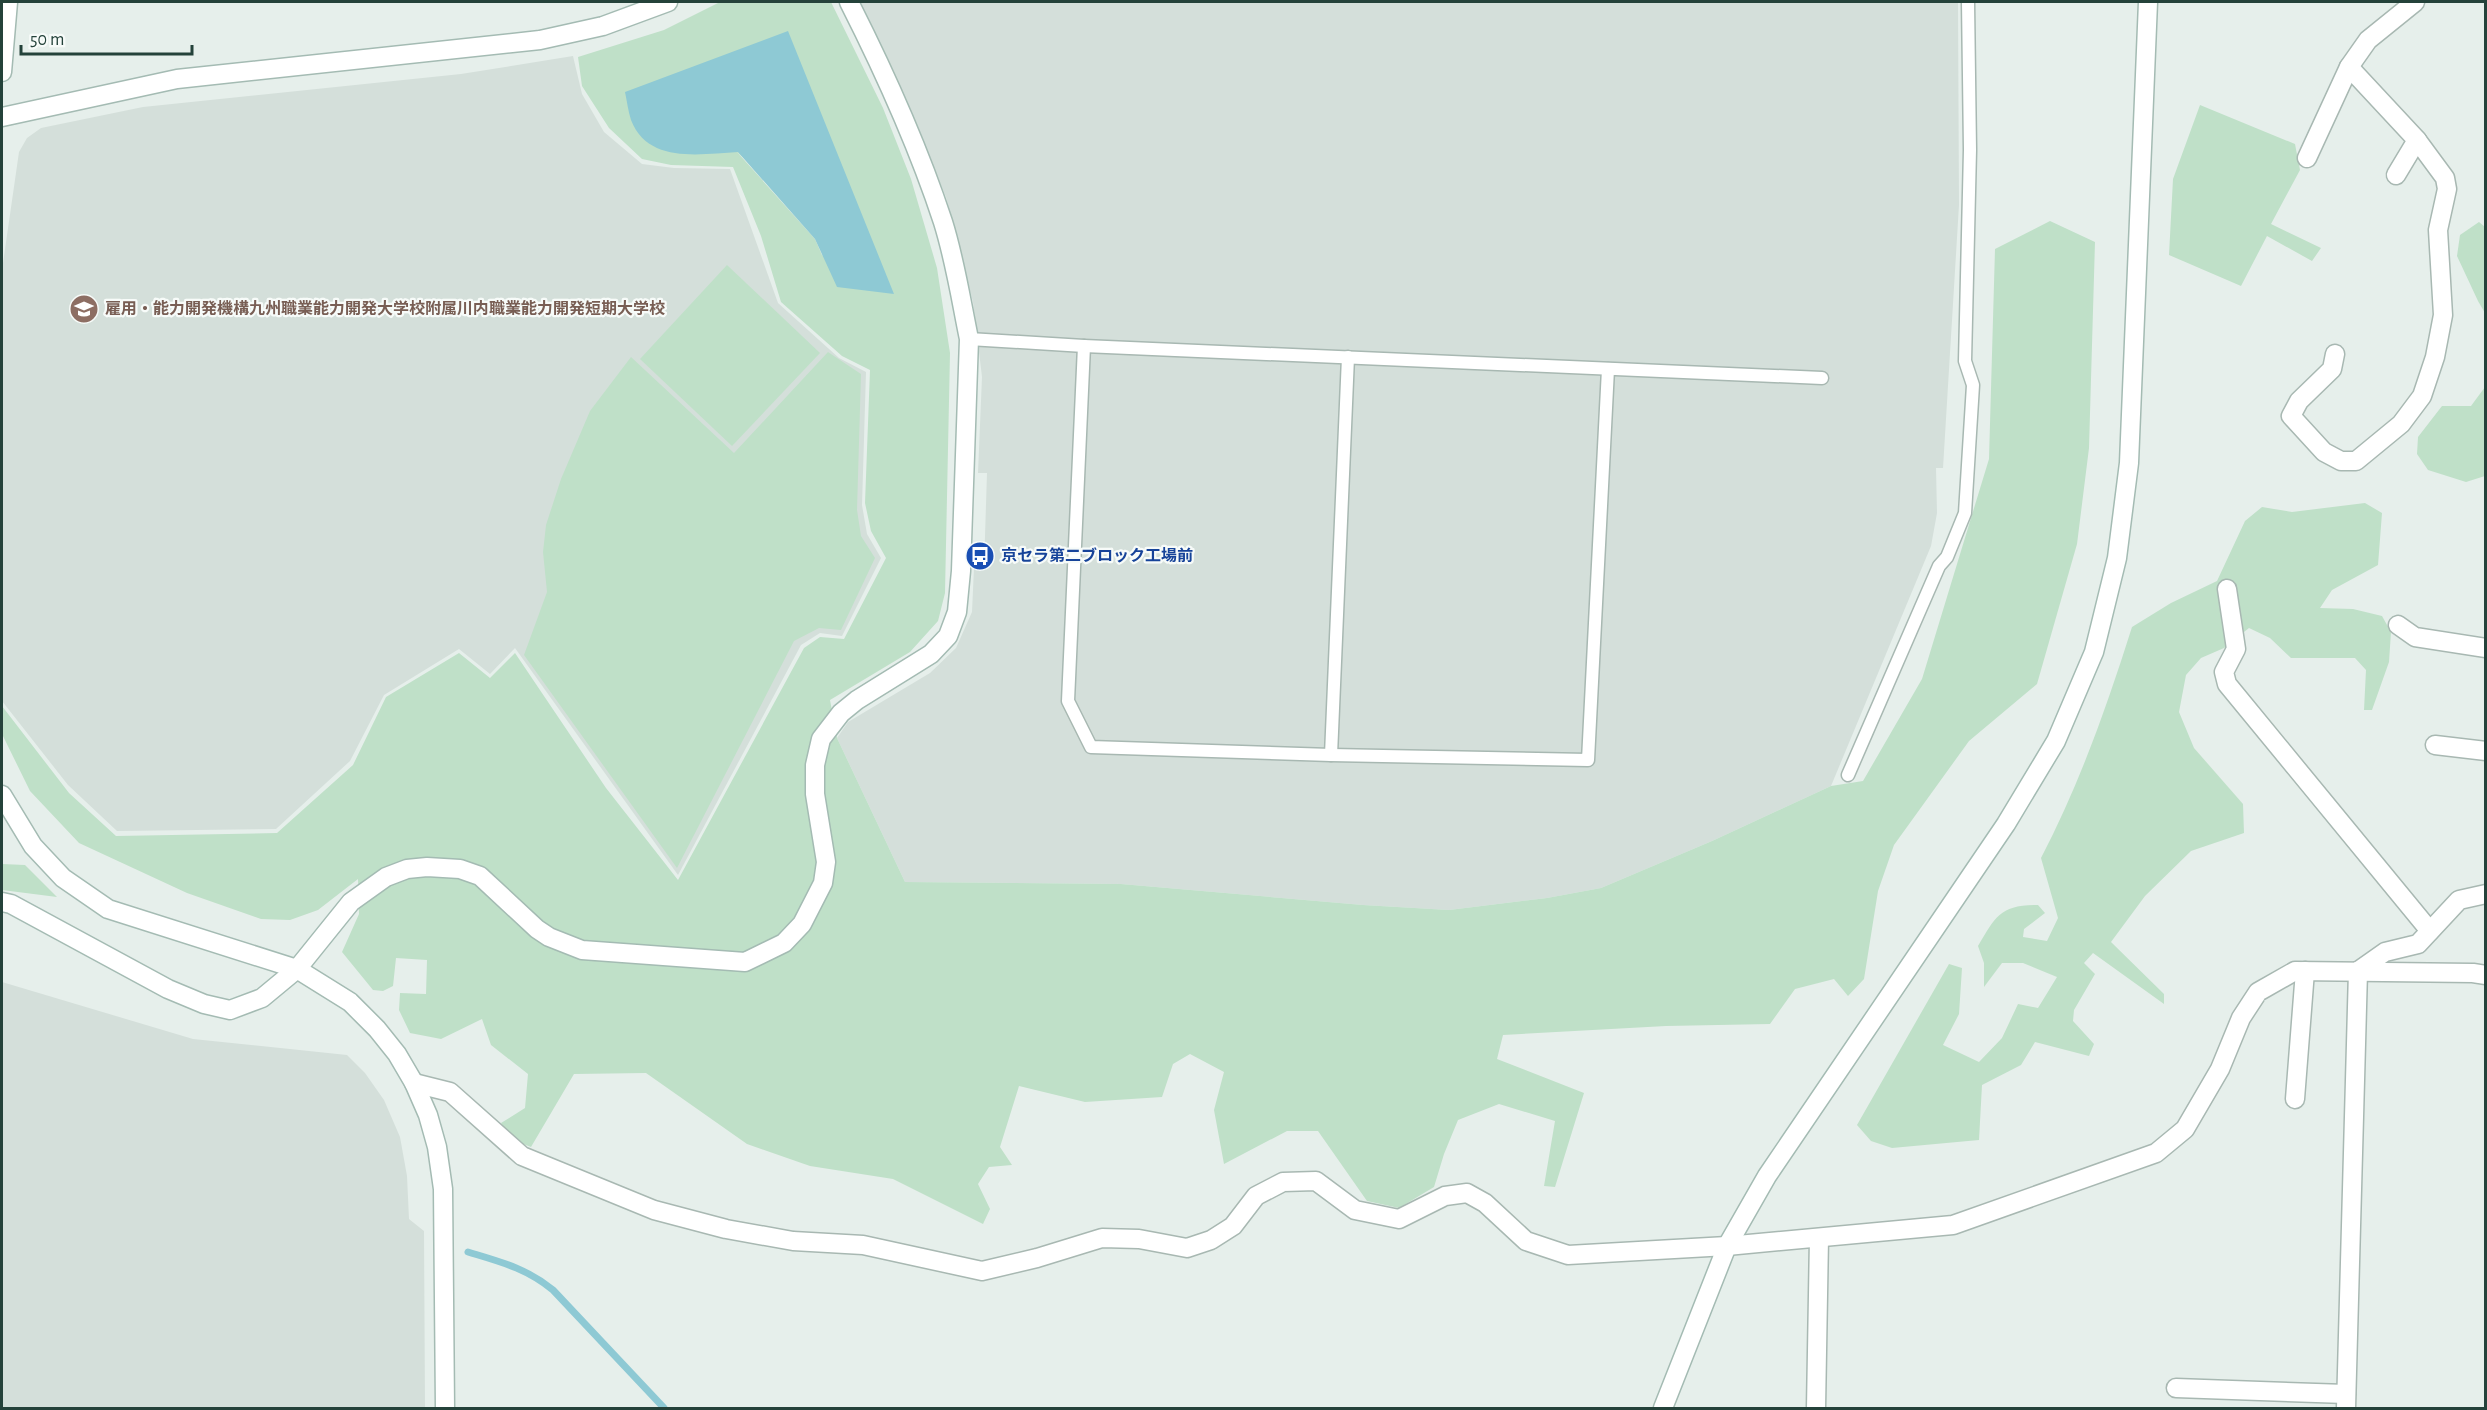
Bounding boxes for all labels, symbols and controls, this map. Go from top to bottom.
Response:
scale bar [21,18,192,56]
text: 50 m [30,31,64,49]
school or university icon: 雇用・能力開発機構九州職業能力開発大学校附属川内職業能力開発短期大学校 [68,293,100,325]
place label: 雇用・能力開発機構九州職業能力開発大学校附属川内職業能力開発短期大学校 [105,299,665,317]
bus stop icon: 京セラ第二ブロック工場前 [964,540,996,572]
place label: 京セラ第二ブロック工場前 [1001,547,1193,564]

